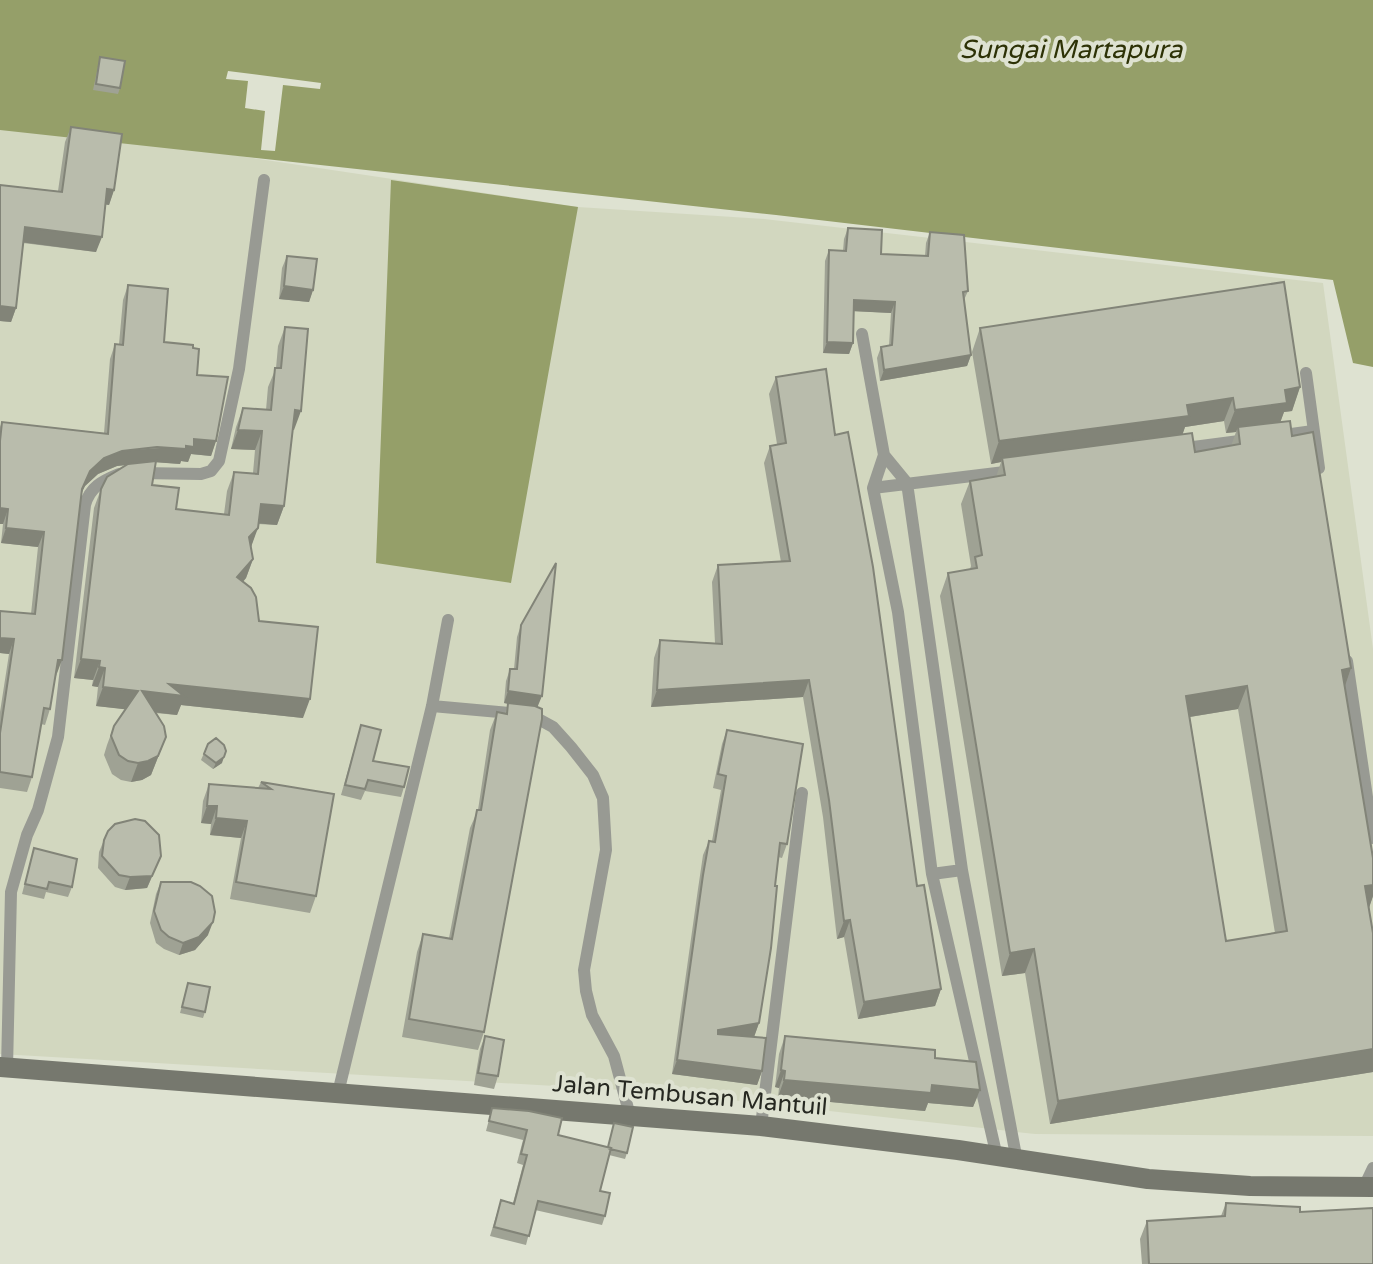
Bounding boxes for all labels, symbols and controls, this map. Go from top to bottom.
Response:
water label: Sungai Martapura [960,34,1184,65]
street label: Jalan Tembusan Mantuil [551,1069,829,1122]

